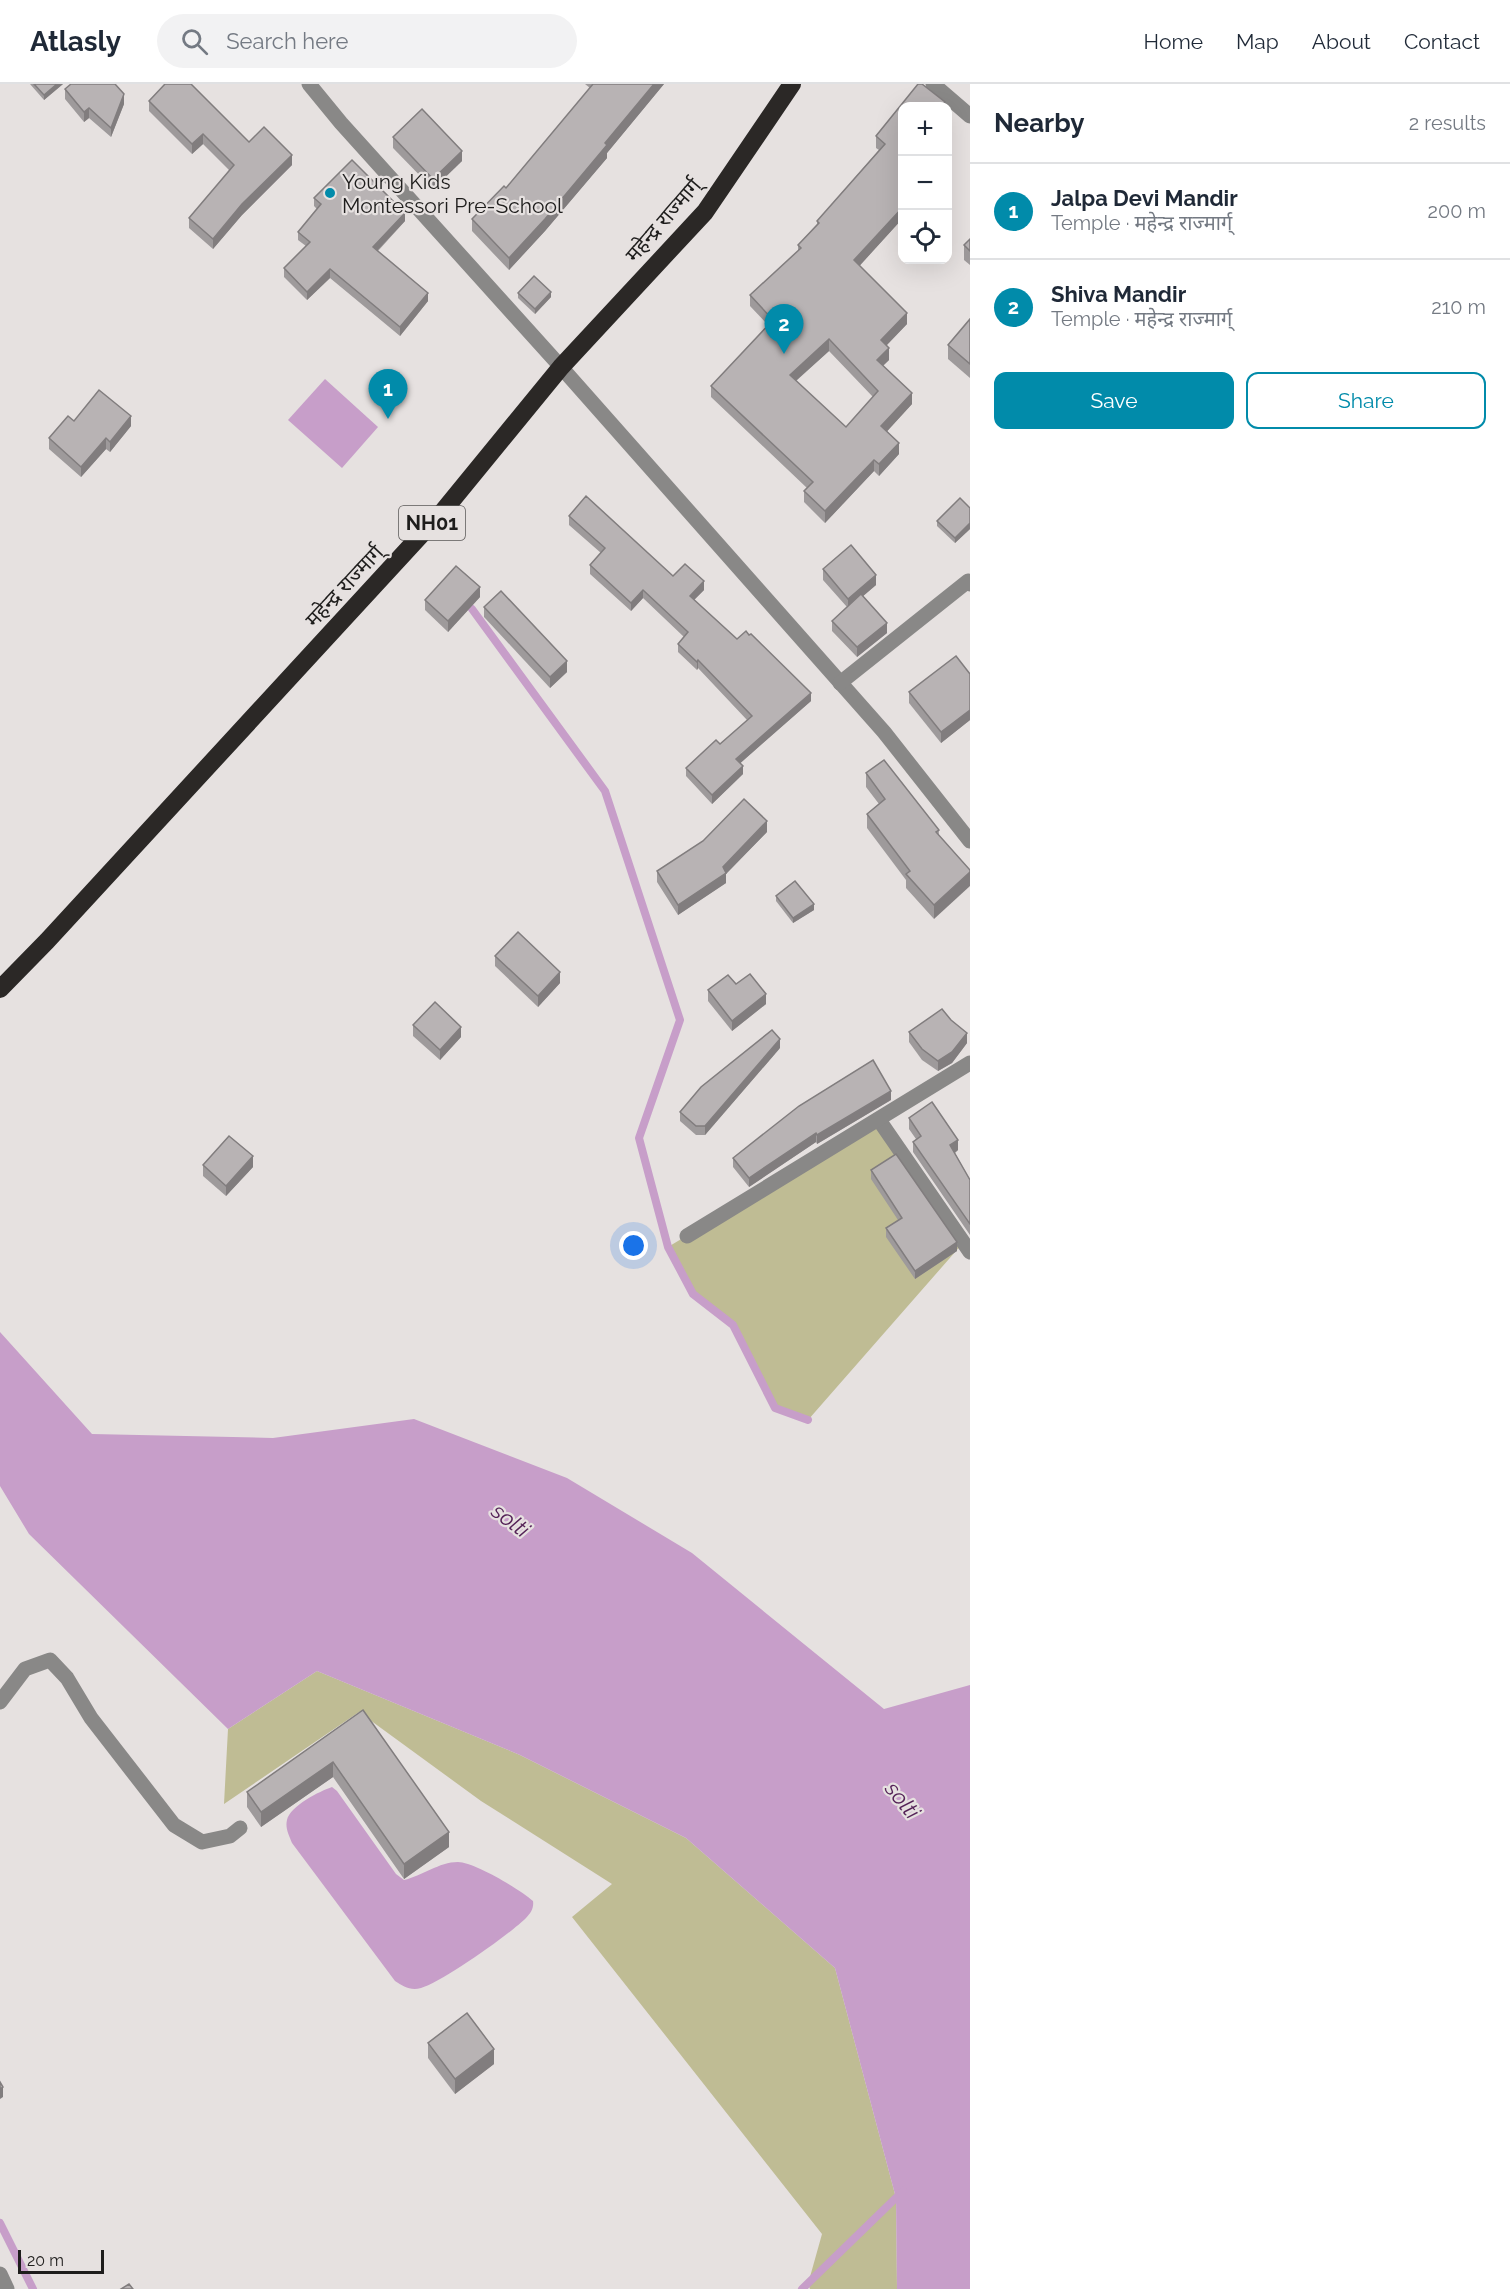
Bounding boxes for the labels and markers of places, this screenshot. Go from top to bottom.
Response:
place label: Young Kids Montessori Pre-School [342,169,563,218]
marker: Young Kids Montessori Pre-School [323,186,337,200]
pin: 2 [764,304,804,354]
pin: 1 [368,370,408,419]

